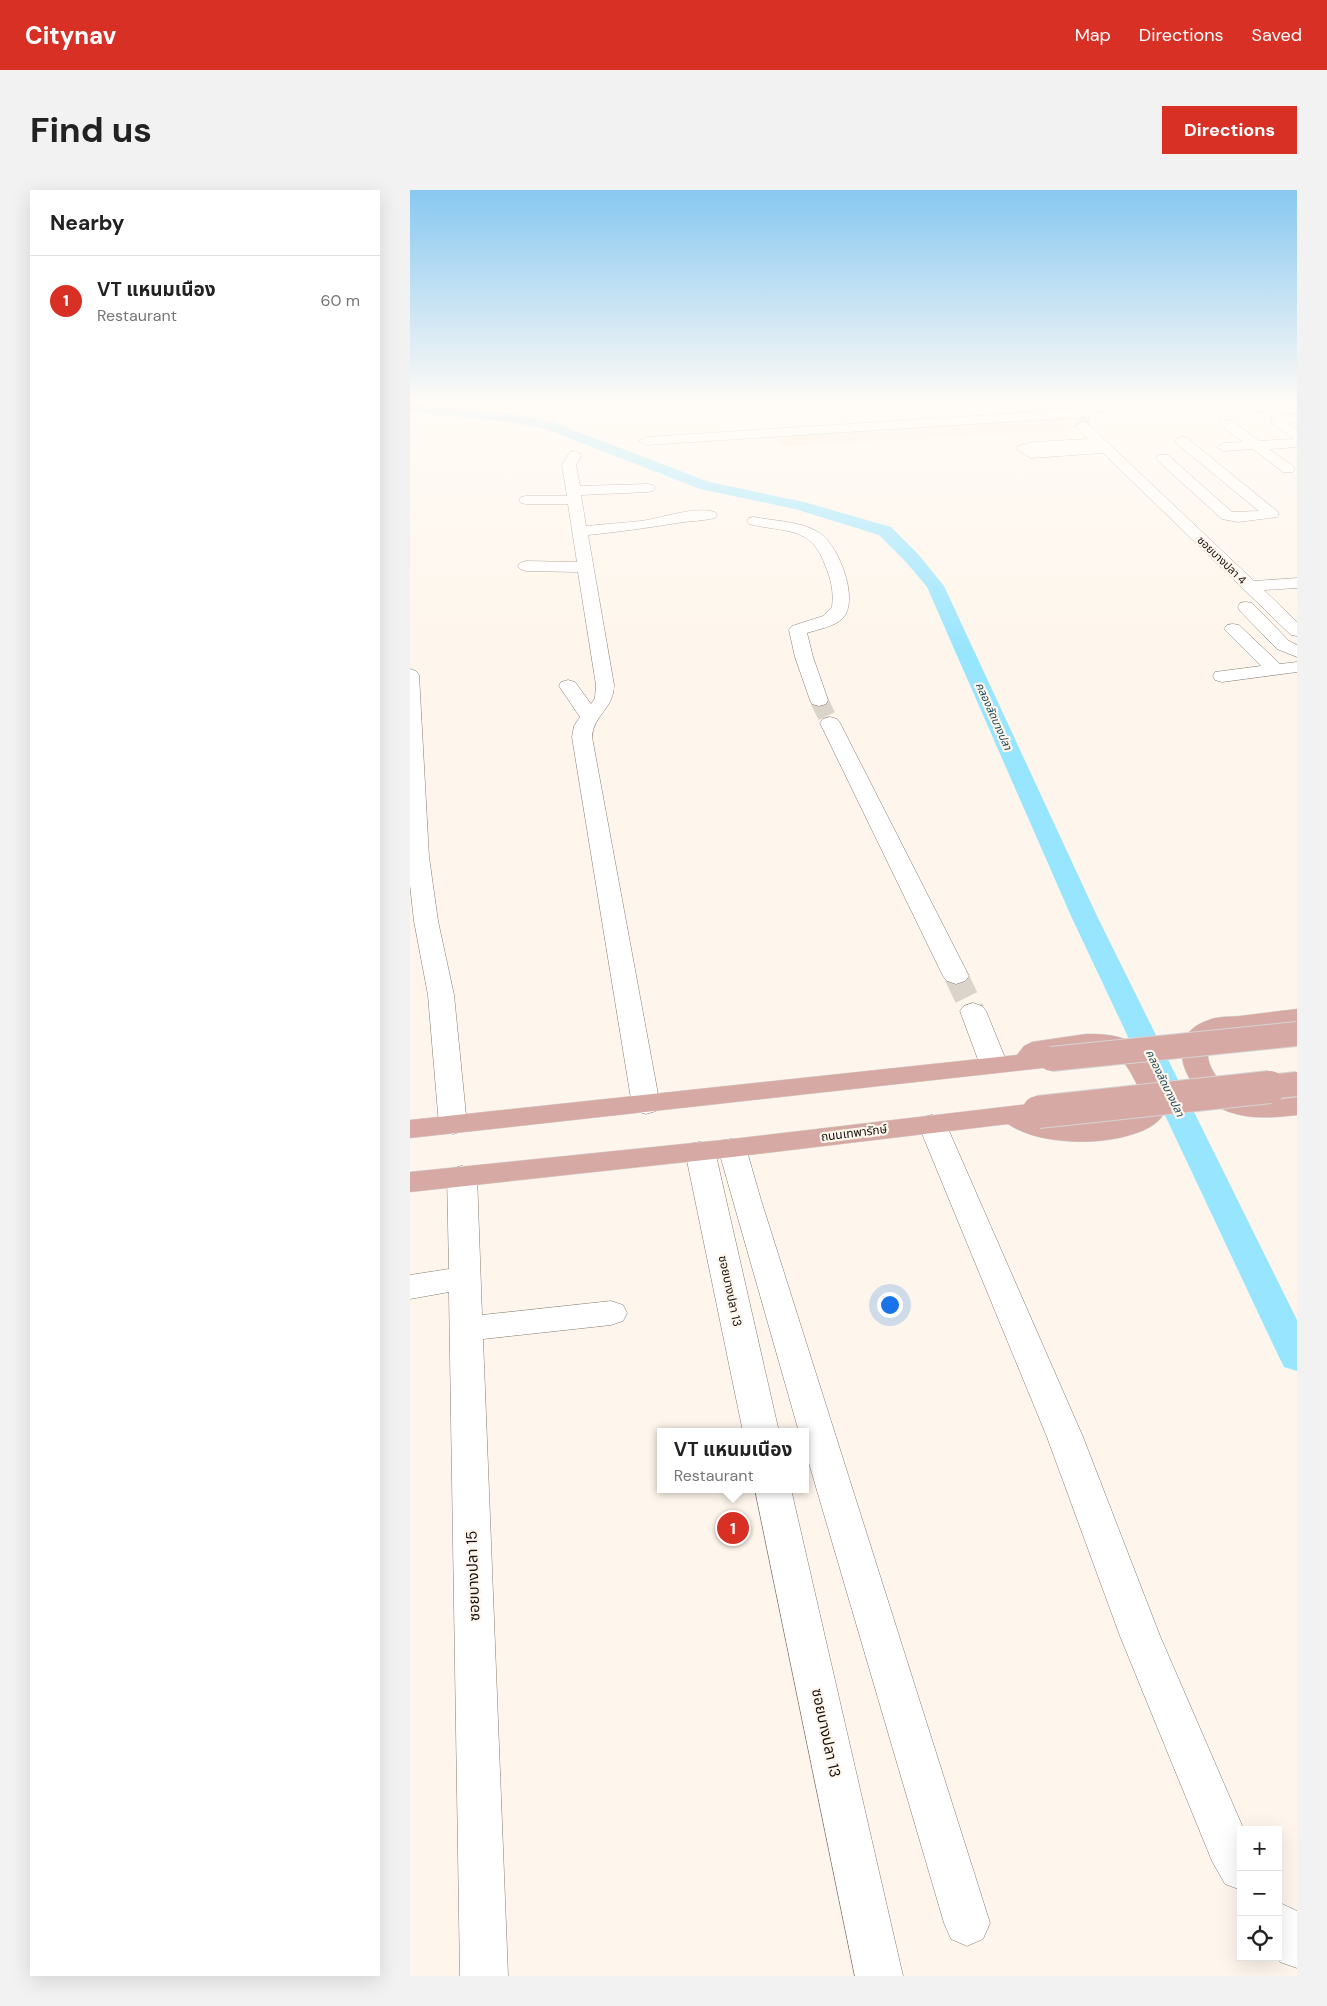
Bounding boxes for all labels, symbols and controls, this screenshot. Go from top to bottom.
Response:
text: Citynav [25,20,116,51]
text: Map [1075,23,1111,47]
text: Directions [1139,23,1224,47]
text: Saved [1252,23,1302,47]
button: Directions [1162,106,1297,154]
text: Find us [30,107,152,153]
text: Nearby [50,209,124,237]
text: VT แหนมเนือง [97,277,216,302]
text: 1 [63,290,69,311]
text: 60 m [320,290,360,311]
text: Restaurant [97,305,177,326]
street label: ซอยบางปลา 4 [1194,533,1250,587]
water label: คลองลัดบางปลา [973,680,1015,753]
water label: คลองลัดบางปลา [1143,1047,1187,1119]
street label: ถนนเทพารักษ์ [820,1121,888,1145]
street label: ซอยบางปลา 13 [715,1254,745,1328]
your location [877,1292,903,1318]
popup [657,1428,809,1493]
text: VT แหนมเนือง [674,1437,792,1462]
text: Restaurant [674,1465,754,1486]
pin: 1 [717,1509,749,1547]
street label: ซอยบางปลา 15 [461,1530,485,1622]
street label: ซอยบางปลา 13 [807,1687,845,1779]
map controls [1237,1826,1282,1961]
button: + [1237,1826,1282,1871]
button: − [1237,1871,1282,1916]
button: locate [1237,1916,1282,1961]

